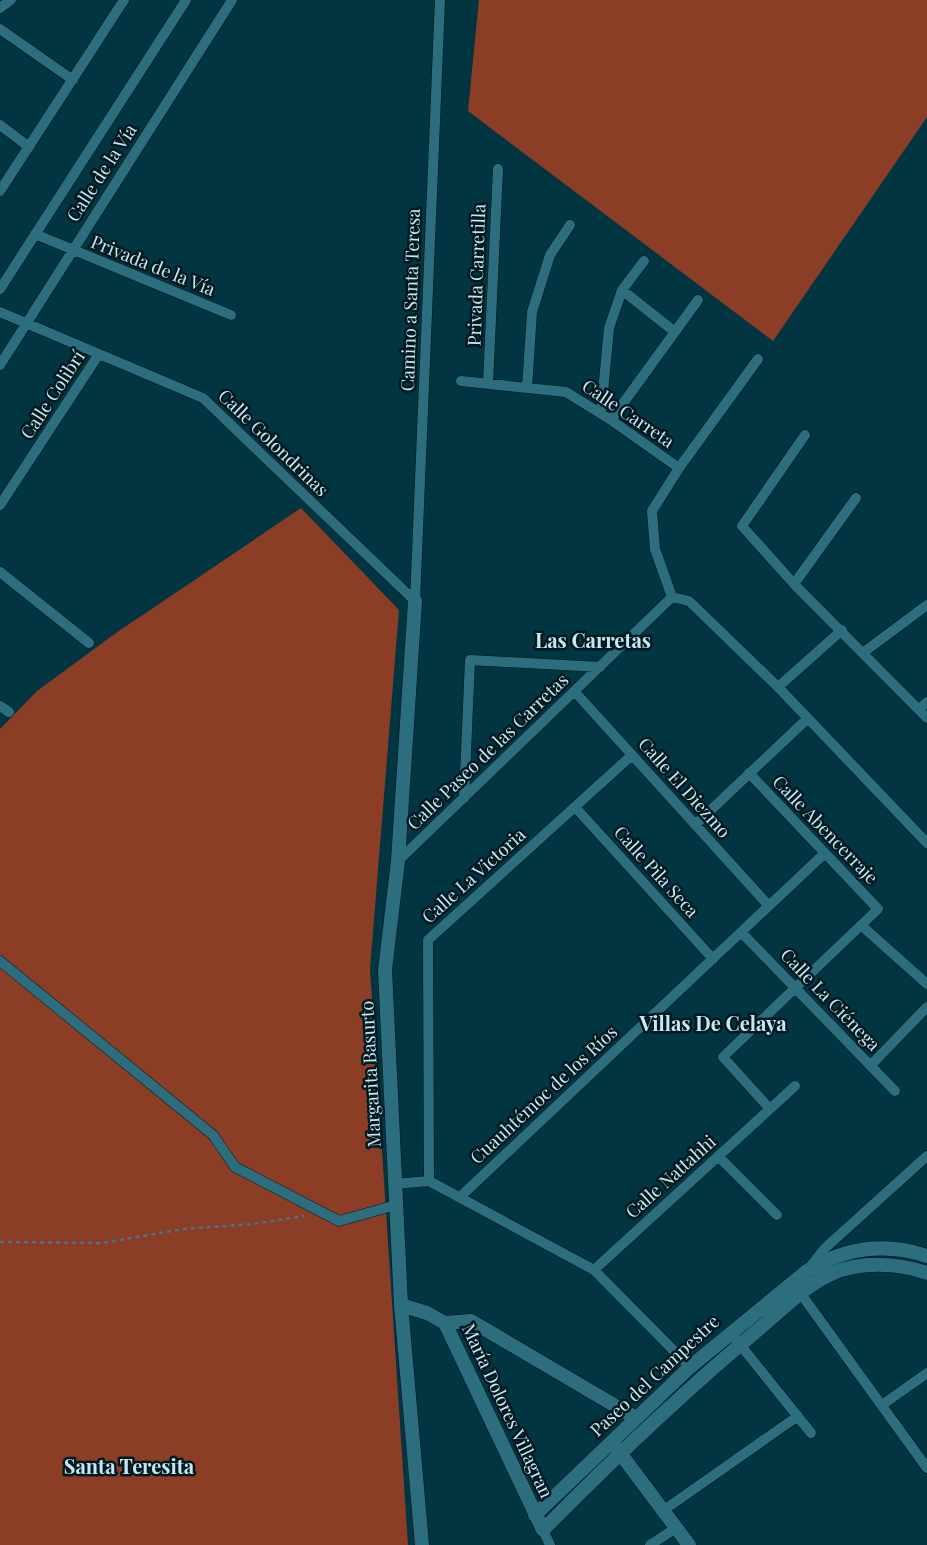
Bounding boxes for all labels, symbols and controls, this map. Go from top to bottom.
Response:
street label: Calle de la Vía [61,119,142,226]
street label: Privada Carretilla [462,203,490,346]
street label: Camino a Santa Teresa [395,208,425,392]
street label: Privada de la Vía [88,229,219,301]
street label: Calle Colibrí [15,346,90,443]
street label: Calle Carreta [578,373,679,453]
street label: Calle Golondrinas [213,383,334,501]
district label: Las Carretas [535,626,651,653]
street label: Calle Paseo de las Carretas [401,668,573,835]
street label: Calle El Diezmo [633,732,736,843]
street label: Calle Abencerraje [768,770,884,889]
street label: Calle Pila Seca [609,820,704,922]
street label: Calle La Victoria [416,822,530,928]
street label: Calle La Ciénega [776,943,886,1056]
street label: Margarita Basurto [354,1000,386,1148]
district label: Villas De Celaya [638,1009,787,1036]
street label: Cuauhtémoc de los Ríos [465,1020,622,1169]
street label: Calle Nattahhi [620,1129,721,1223]
street label: Paseo del Campestre [585,1309,724,1441]
street label: María Dolores Villagran [457,1319,559,1502]
district label: Santa Teresita [64,1452,195,1479]

